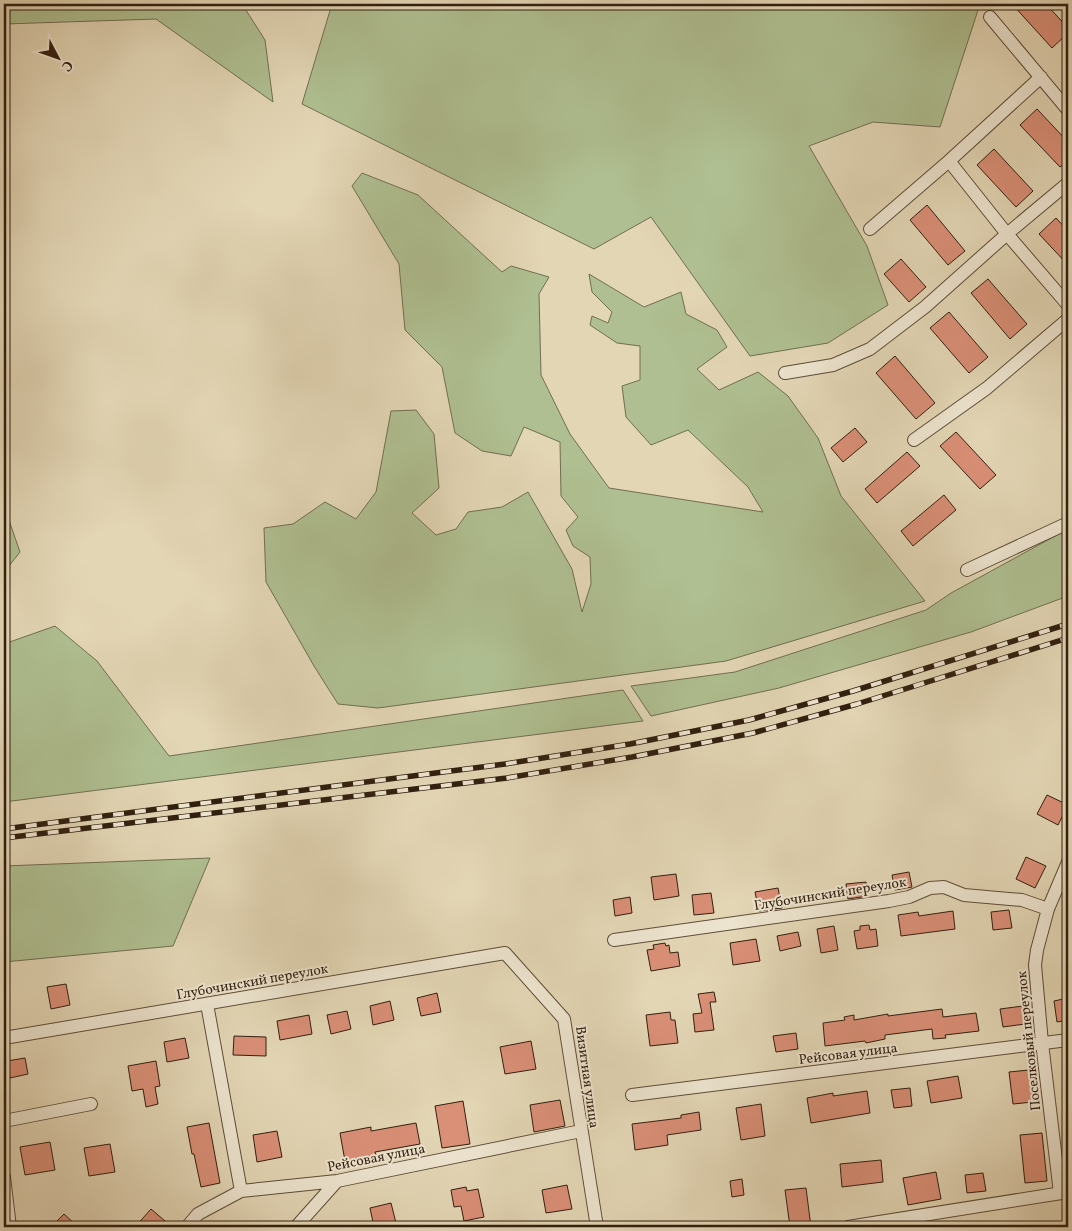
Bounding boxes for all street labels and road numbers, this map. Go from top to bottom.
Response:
street label: Глубочинский переулок [753,873,908,916]
street label: Глубочинский переулок [175,960,330,1005]
street label: Поселковый переулок [1013,970,1046,1112]
street label: Визитная улица [570,1025,603,1130]
street label: Рейсовая улица [798,1039,899,1070]
street label: Рейсовая улица [326,1140,427,1177]

